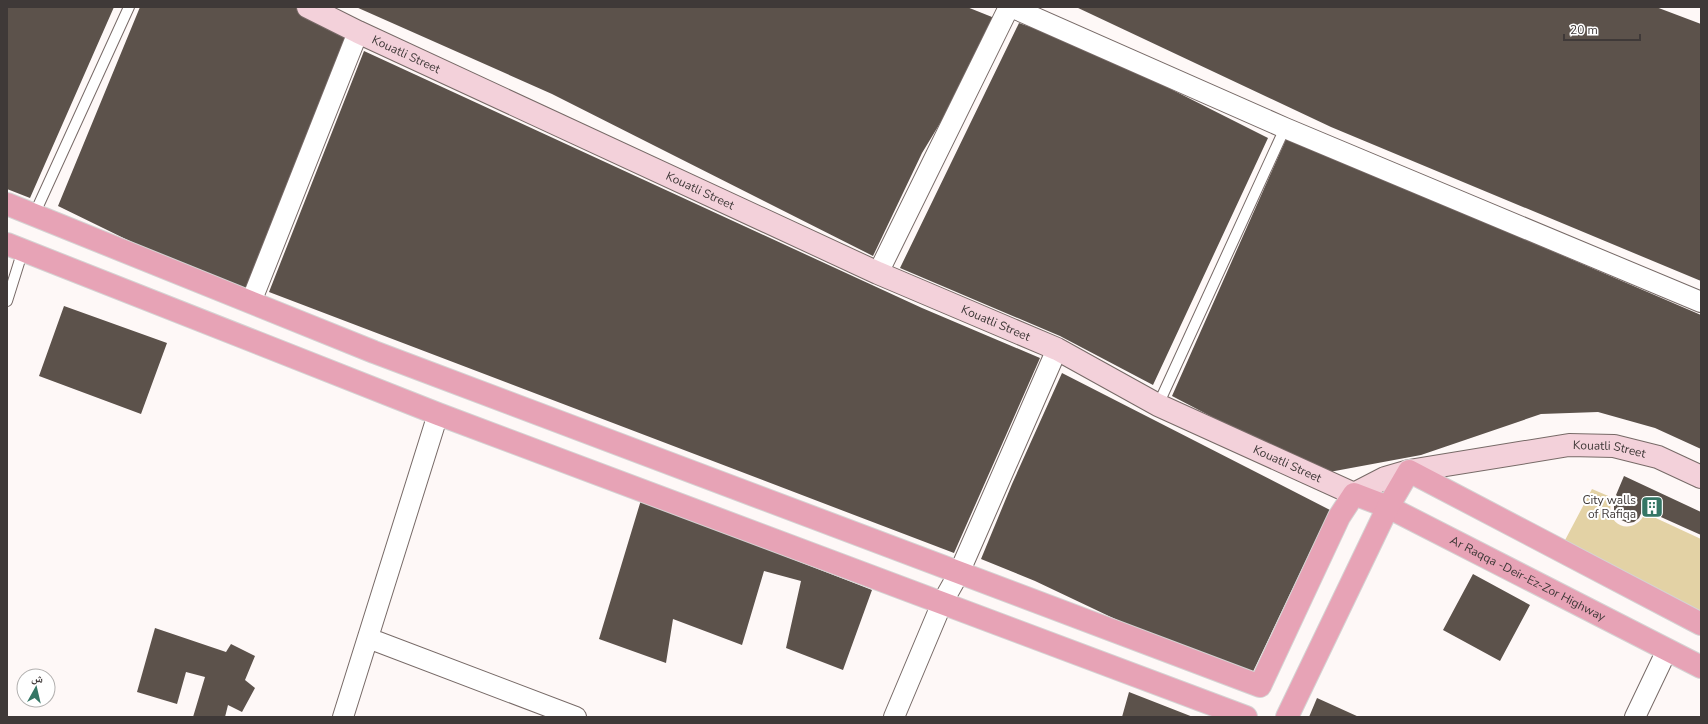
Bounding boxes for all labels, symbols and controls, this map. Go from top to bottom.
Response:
scale bar [1564,16,1640,42]
text: 20 m [1570,22,1598,38]
street label: Kouatli Street [369,32,444,77]
street label: Kouatli Street [663,168,738,214]
street label: Kouatli Street [959,301,1034,345]
street label: Kouatli Street [1573,437,1648,462]
street label: Kouatli Street [1250,441,1325,487]
place label: City walls of Rafiqa [1582,492,1636,522]
building icon: City walls of Rafiqa [1639,494,1665,520]
street label: Ar Raqqa -Deir-Ez-Zor Highway [1447,532,1609,625]
north arrow [16,668,56,708]
text: ش [30,670,44,687]

